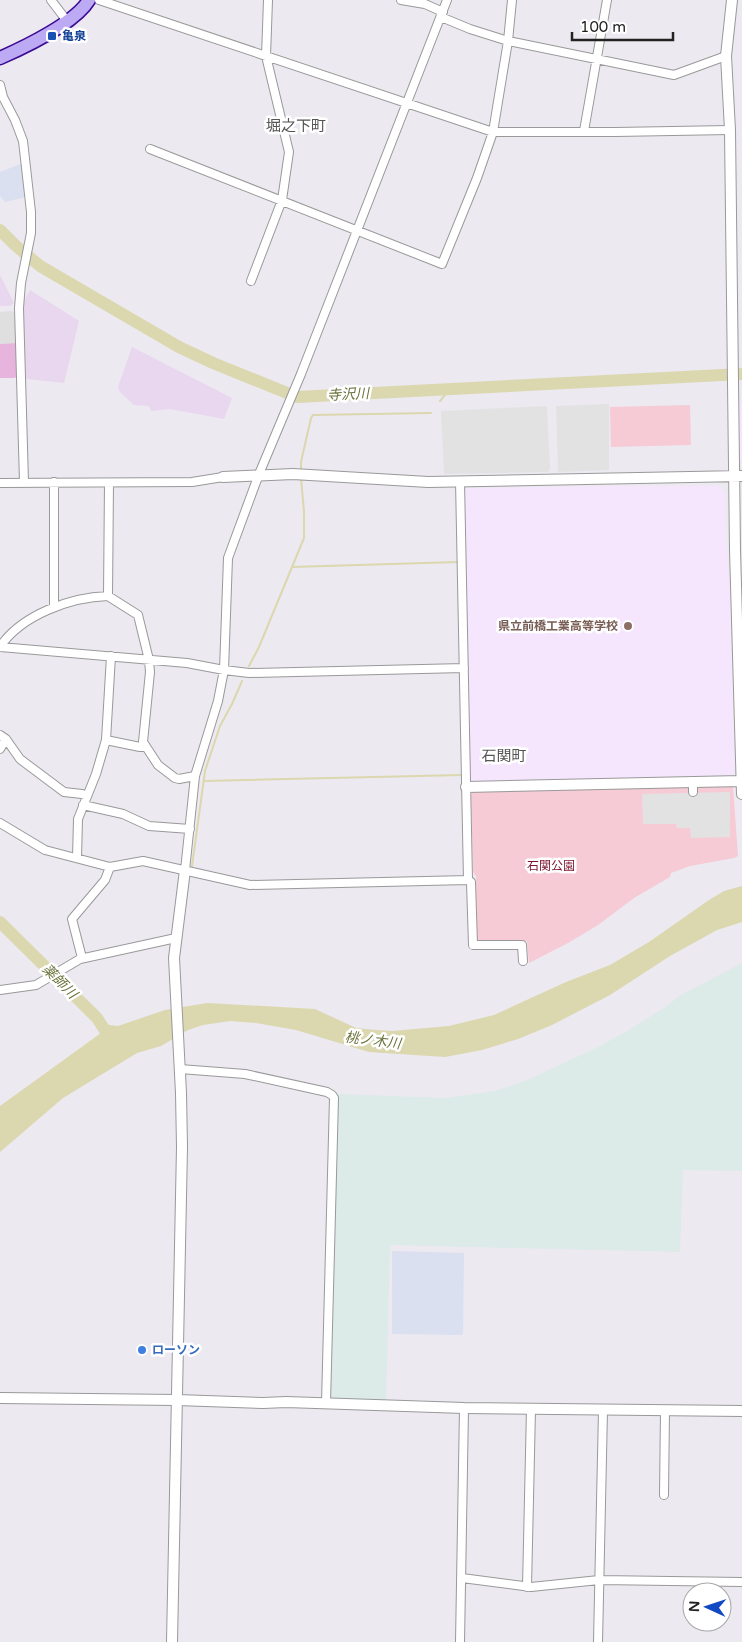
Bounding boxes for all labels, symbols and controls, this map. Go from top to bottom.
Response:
scale bar [572,10,673,42]
text: 100 m [580,18,626,36]
place label: 亀泉 [62,29,86,43]
marker: 亀泉 [46,30,58,42]
district label: 堀之下町 [266,117,326,135]
water label: 寺沢川 [327,385,371,404]
place label: 県立前橋工業高等学校 [498,619,618,633]
marker: 県立前橋工業高等学校 [622,620,634,632]
district label: 石関町 [481,747,527,765]
park label: 石関公園 [527,859,575,873]
water label: 薬師川 [39,960,82,1004]
water label: 桃ノ木川 [344,1029,404,1053]
place label: ローソン [152,1343,200,1357]
marker: ローソン [136,1344,148,1356]
north arrow [682,1582,732,1632]
text: N [686,1600,703,1612]

